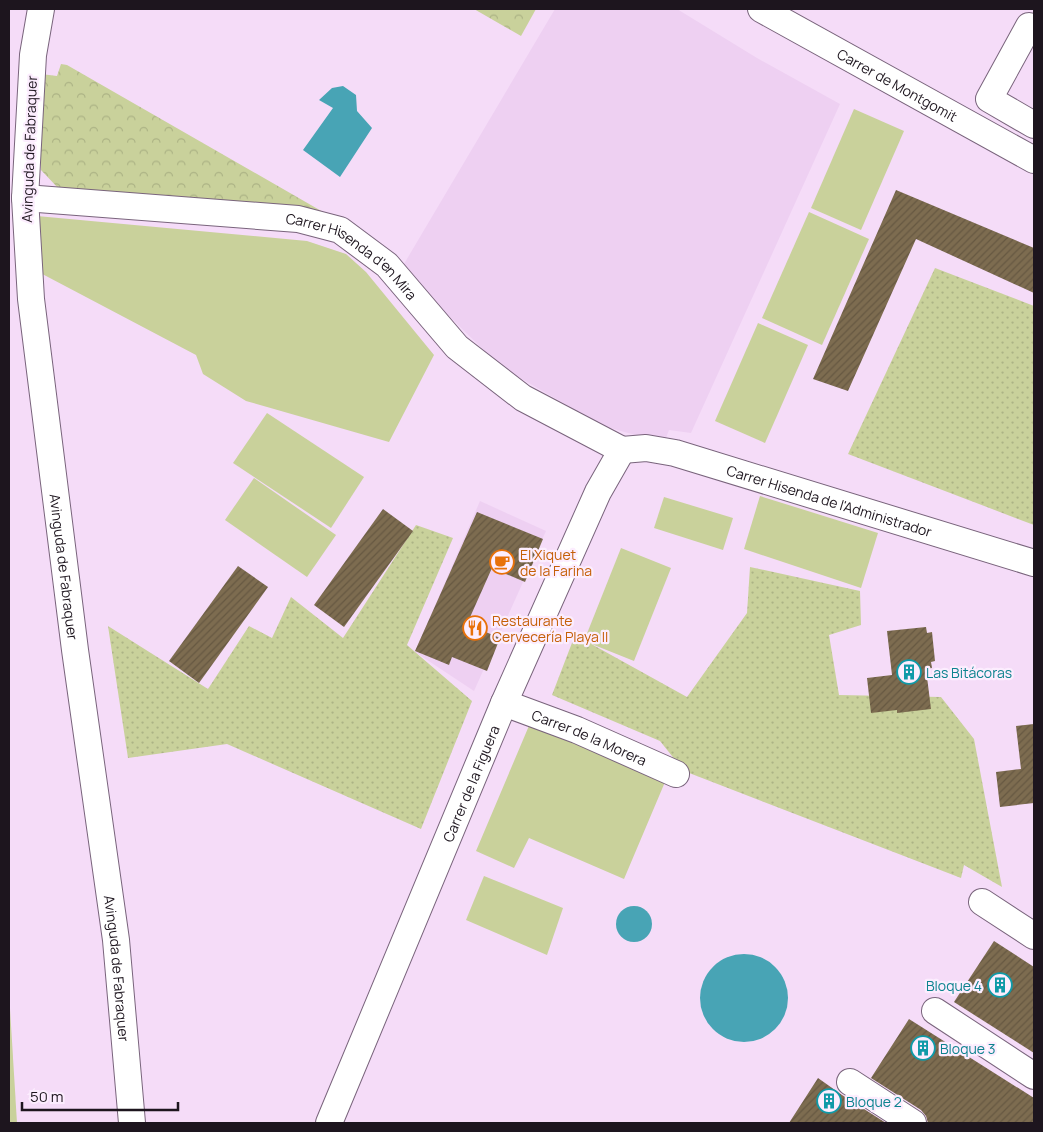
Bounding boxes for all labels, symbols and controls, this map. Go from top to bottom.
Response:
street label: Carrer de Montgomit [834,44,961,126]
street label: Avinguda de Fabraquer [17,75,41,223]
street label: Carrer Hisenda d'en Mira [285,209,422,303]
street label: Carrer Hisenda de l'Administrador [724,460,934,541]
street label: Avinguda de Fabraquer [46,493,83,641]
place label: El Xiquet de la Farina [520,545,592,580]
cafe icon: El Xiquet de la Farina [489,549,515,575]
place label: Restaurante Cervecería Playa II [492,611,608,646]
restaurant icon: Restaurante Cervecería Playa II [462,615,488,641]
building icon: Las Bitácoras [896,659,922,685]
place label: Las Bitácoras [926,663,1012,682]
street label: Carrer de la Morera [529,705,650,769]
street label: Carrer de la Figuera [438,722,503,845]
street label: Avinguda de Fabraquer [100,894,134,1042]
building icon: Bloque 4 [987,972,1013,998]
place label: Bloque 4 [926,976,982,995]
building icon: Bloque 3 [910,1035,936,1061]
place label: Bloque 3 [940,1039,995,1058]
scale bar [22,1080,179,1112]
text: 50 m [30,1086,64,1107]
building icon: Bloque 2 [816,1088,842,1114]
place label: Bloque 2 [846,1092,902,1111]

